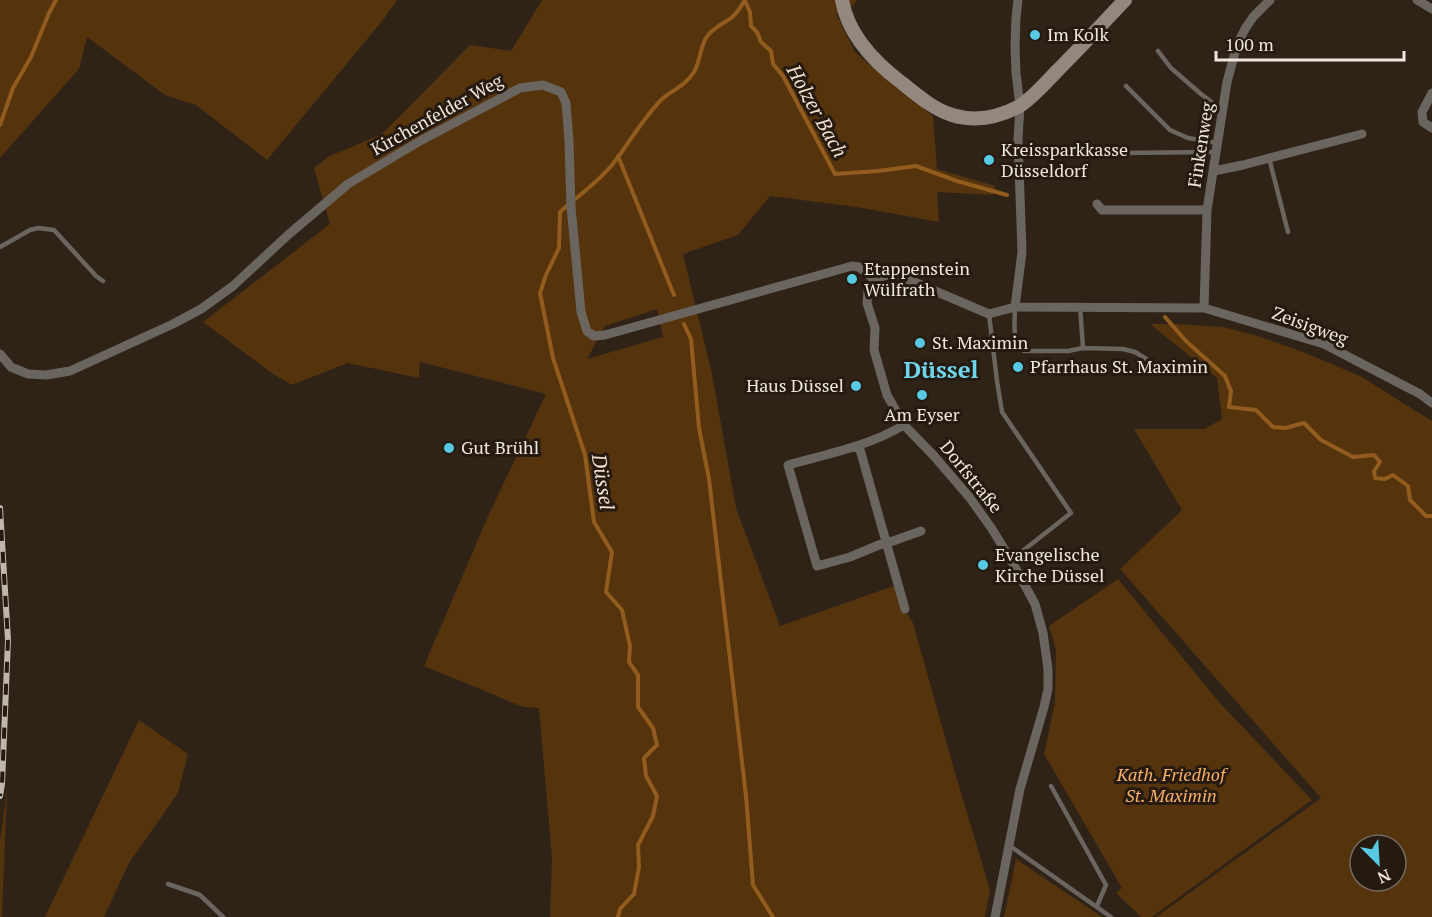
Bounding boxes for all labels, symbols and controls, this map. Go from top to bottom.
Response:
place label: Im Kolk [1047,22,1109,46]
scale bar [1216,24,1404,62]
marker: Im Kolk [1028,28,1042,42]
text: 100 m [1225,32,1274,56]
water label: Holzer Bach [780,58,854,162]
street label: Kirchenfelder Weg [366,68,507,160]
street label: Finkenweg [1181,100,1219,189]
place label: Kreissparkkasse Düsseldorf [1001,137,1128,182]
marker: Kreissparkkasse Düsseldorf [982,153,996,167]
place label: Etappenstein Wülfrath [864,256,970,301]
marker: Etappenstein Wülfrath [845,272,859,286]
street label: Zeisigweg [1269,300,1352,350]
place label: St. Maximin [932,330,1028,354]
marker: St. Maximin [913,336,927,350]
district label: Düssel [903,353,979,385]
place label: Pfarrhaus St. Maximin [1030,354,1208,378]
marker: Pfarrhaus St. Maximin [1011,360,1025,374]
place label: Haus Düssel [746,373,844,397]
marker: Haus Düssel [849,379,863,393]
marker: Am Eyser [915,388,929,402]
place label: Am Eyser [884,402,960,426]
place label: Gut Brühl [461,435,539,459]
street label: Dorfstraße [935,435,1008,518]
marker: Gut Brühl [442,441,456,455]
water label: Düssel [586,451,621,512]
place label: Evangelische Kirche Düssel [995,542,1104,587]
marker: Evangelische Kirche Düssel [976,558,990,572]
park label: Kath. Friedhof St. Maximin [1116,762,1229,807]
north arrow [1348,833,1408,893]
text: N [1374,864,1394,889]

